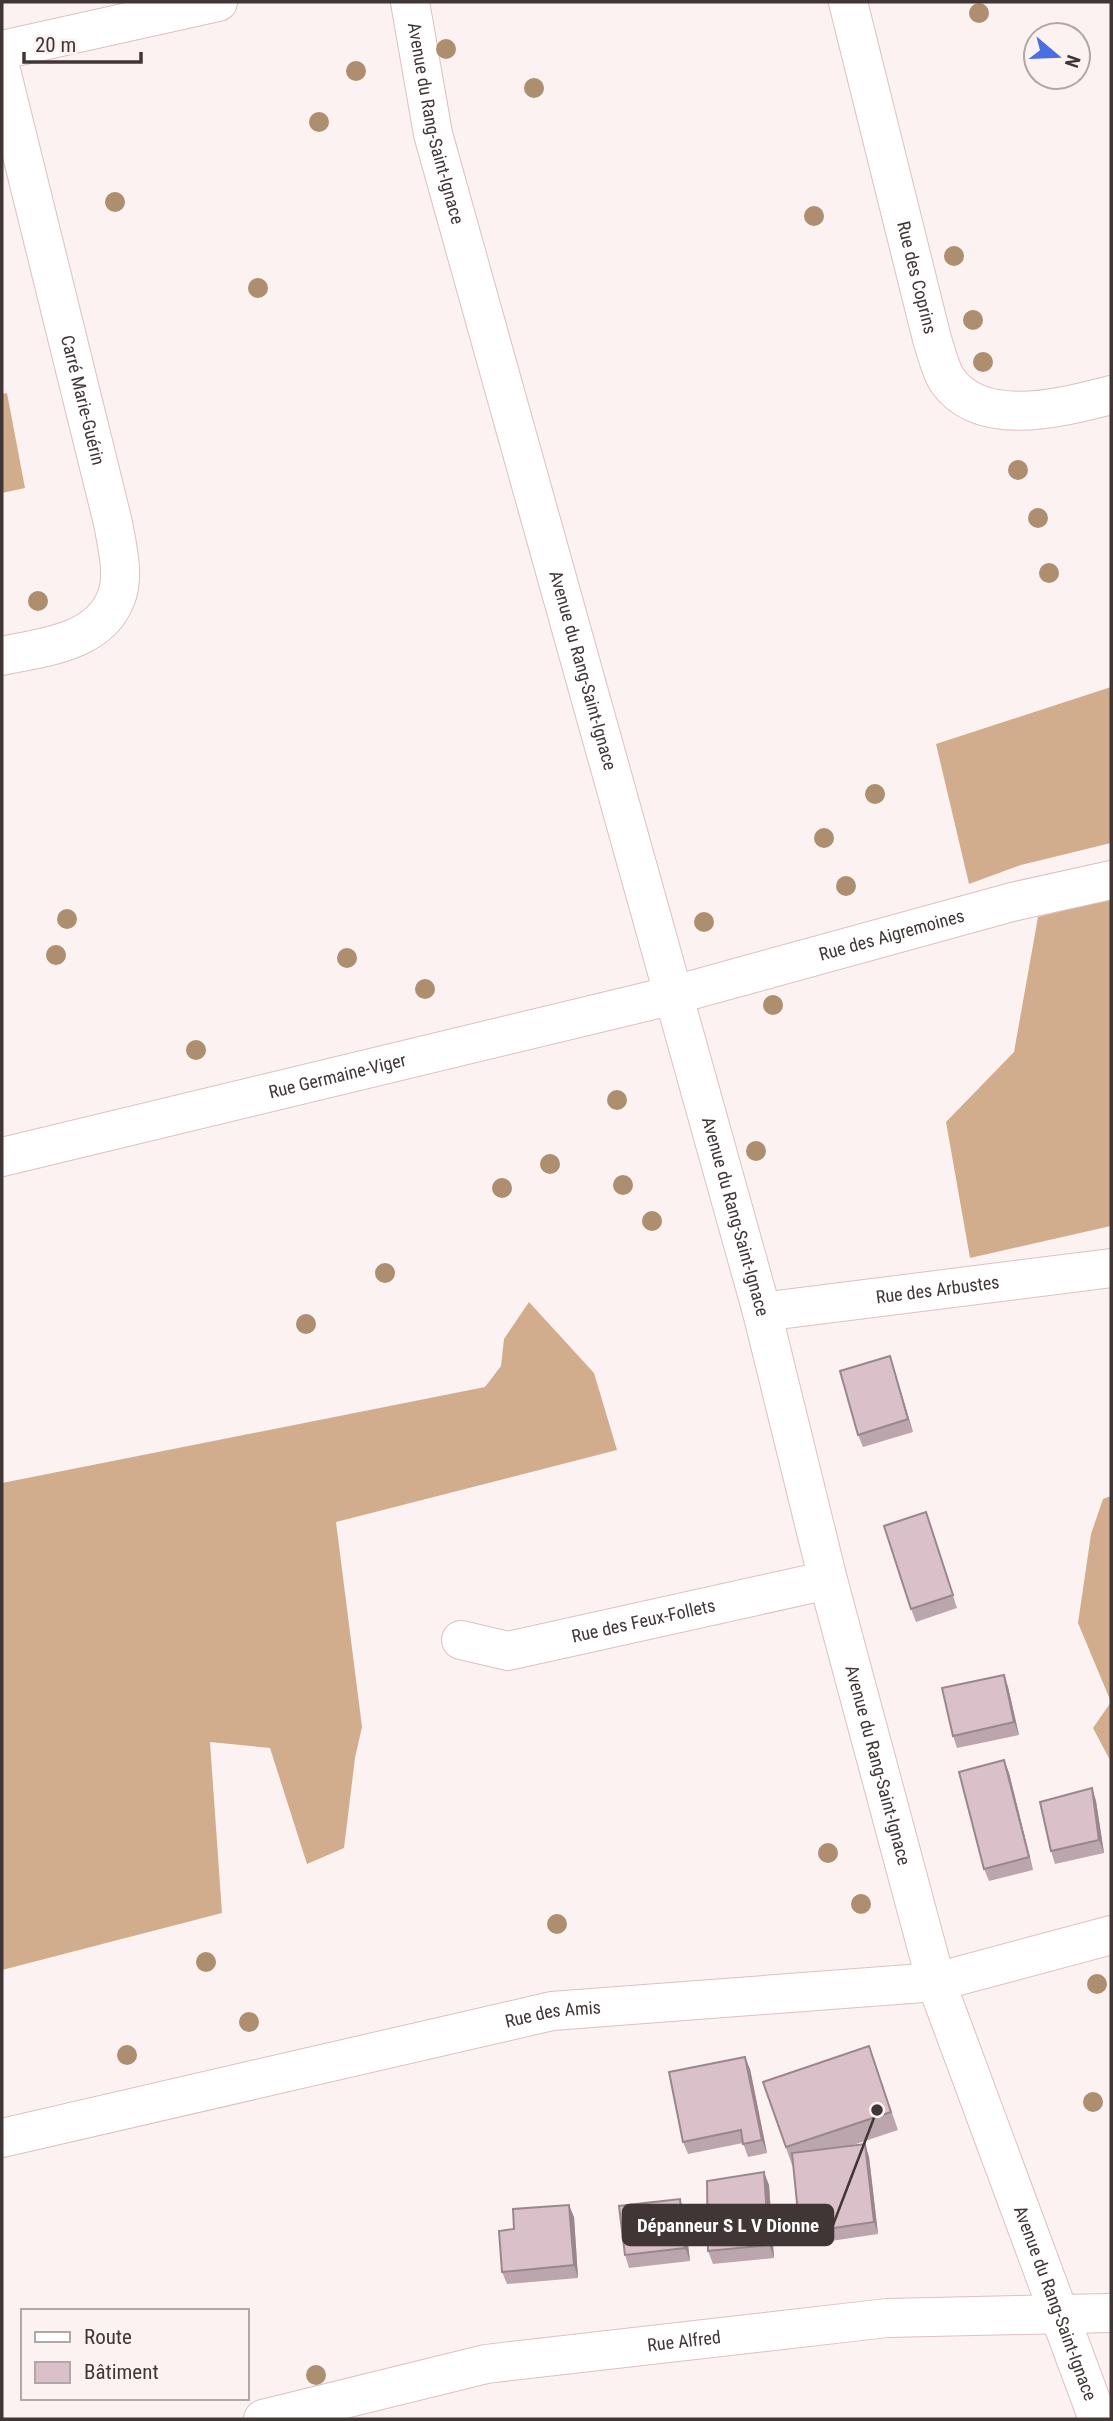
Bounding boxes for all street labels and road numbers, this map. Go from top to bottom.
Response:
street label: Avenue du Rang-Saint-Ignace [404,21,469,226]
street label: Rue des Coprins [893,219,941,336]
street label: Carré Marie-Guérin [57,333,109,467]
street label: Avenue du Rang-Saint-Ignace [545,568,621,772]
street label: Rue des Aigremoines [816,905,967,965]
street label: Rue Germaine-Viger [267,1049,408,1102]
street label: Avenue du Rang-Saint-Ignace [698,1114,774,1319]
street label: Rue des Arbustes [875,1271,1000,1308]
street label: Rue des Feux-Follets [570,1594,717,1647]
street label: Avenue du Rang-Saint-Ignace [841,1663,915,1867]
street label: Rue des Amis [503,1996,602,2032]
street label: Avenue du Rang-Saint-Ignace [1010,2203,1101,2403]
street label: Rue Alfred [646,2326,722,2355]

